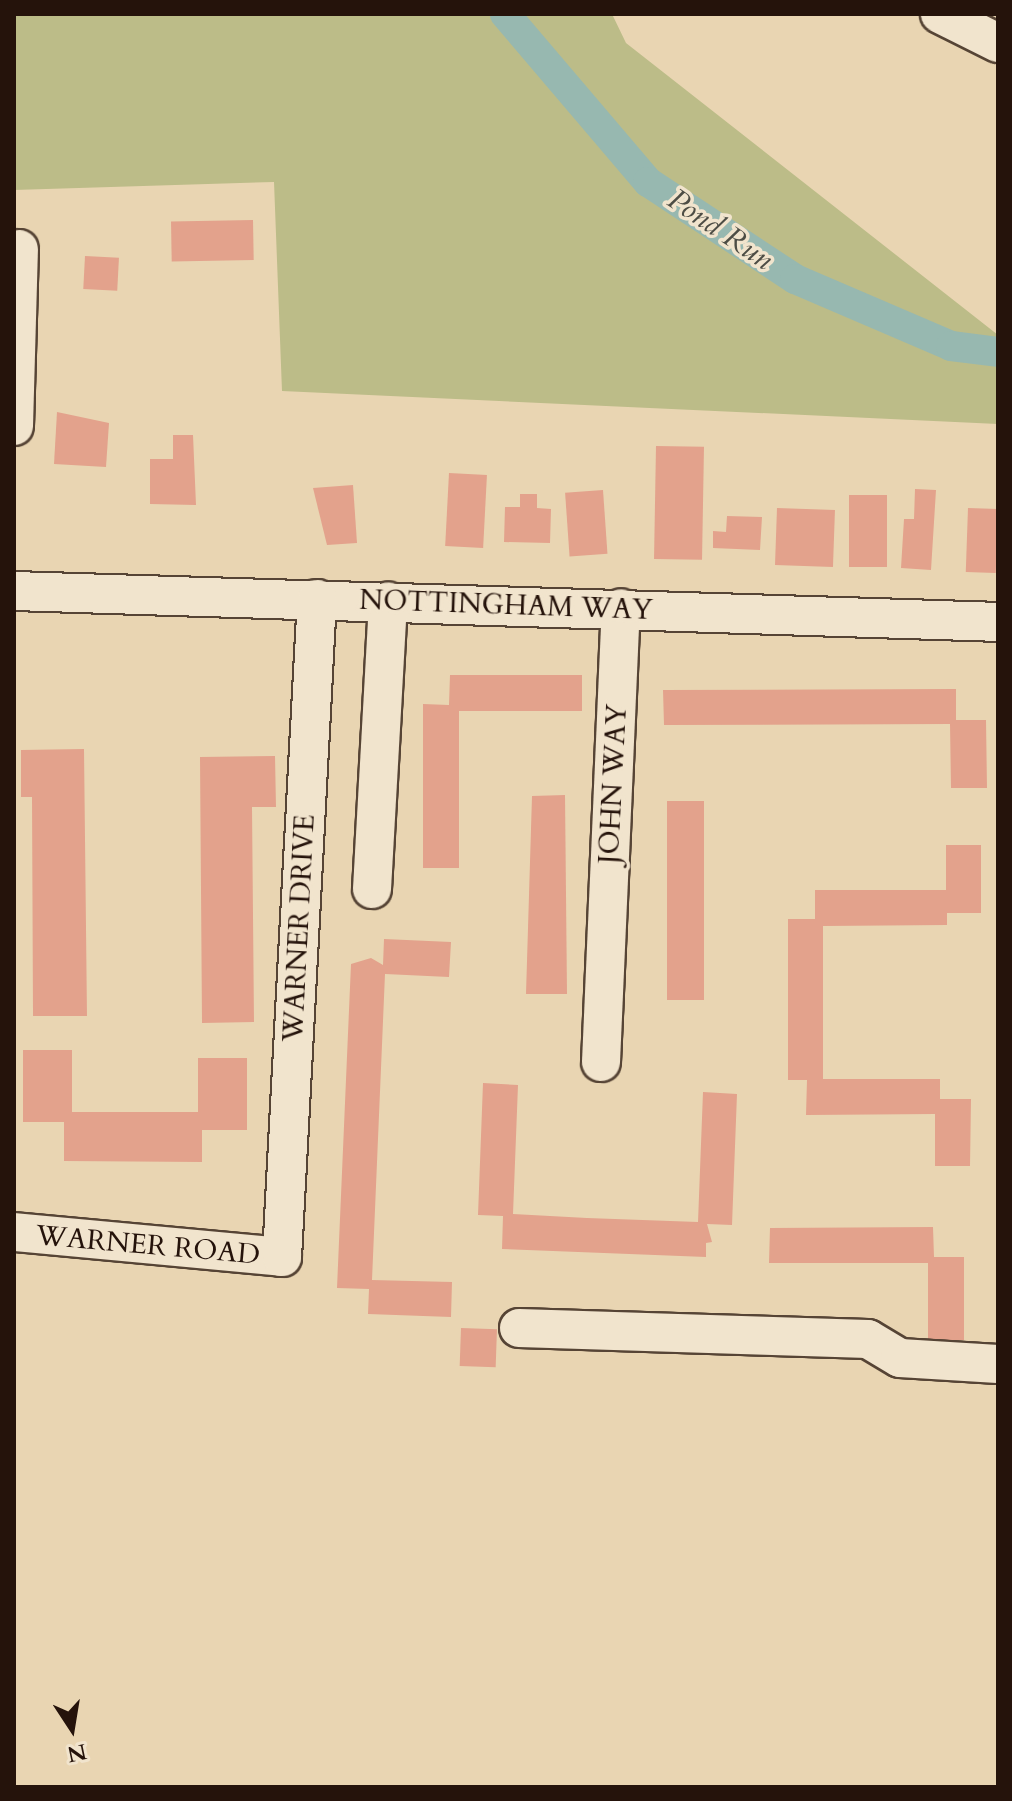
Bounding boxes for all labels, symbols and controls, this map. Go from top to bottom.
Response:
water label: Pond Run [661,182,779,278]
street label: NOTTINGHAM WAY [359,583,653,627]
street label: JOHN WAY [592,703,634,865]
street label: WARNER DRIVE [276,813,322,1043]
street label: WARNER ROAD [35,1218,261,1272]
north arrow [32,1689,112,1769]
text: N [65,1736,89,1769]

